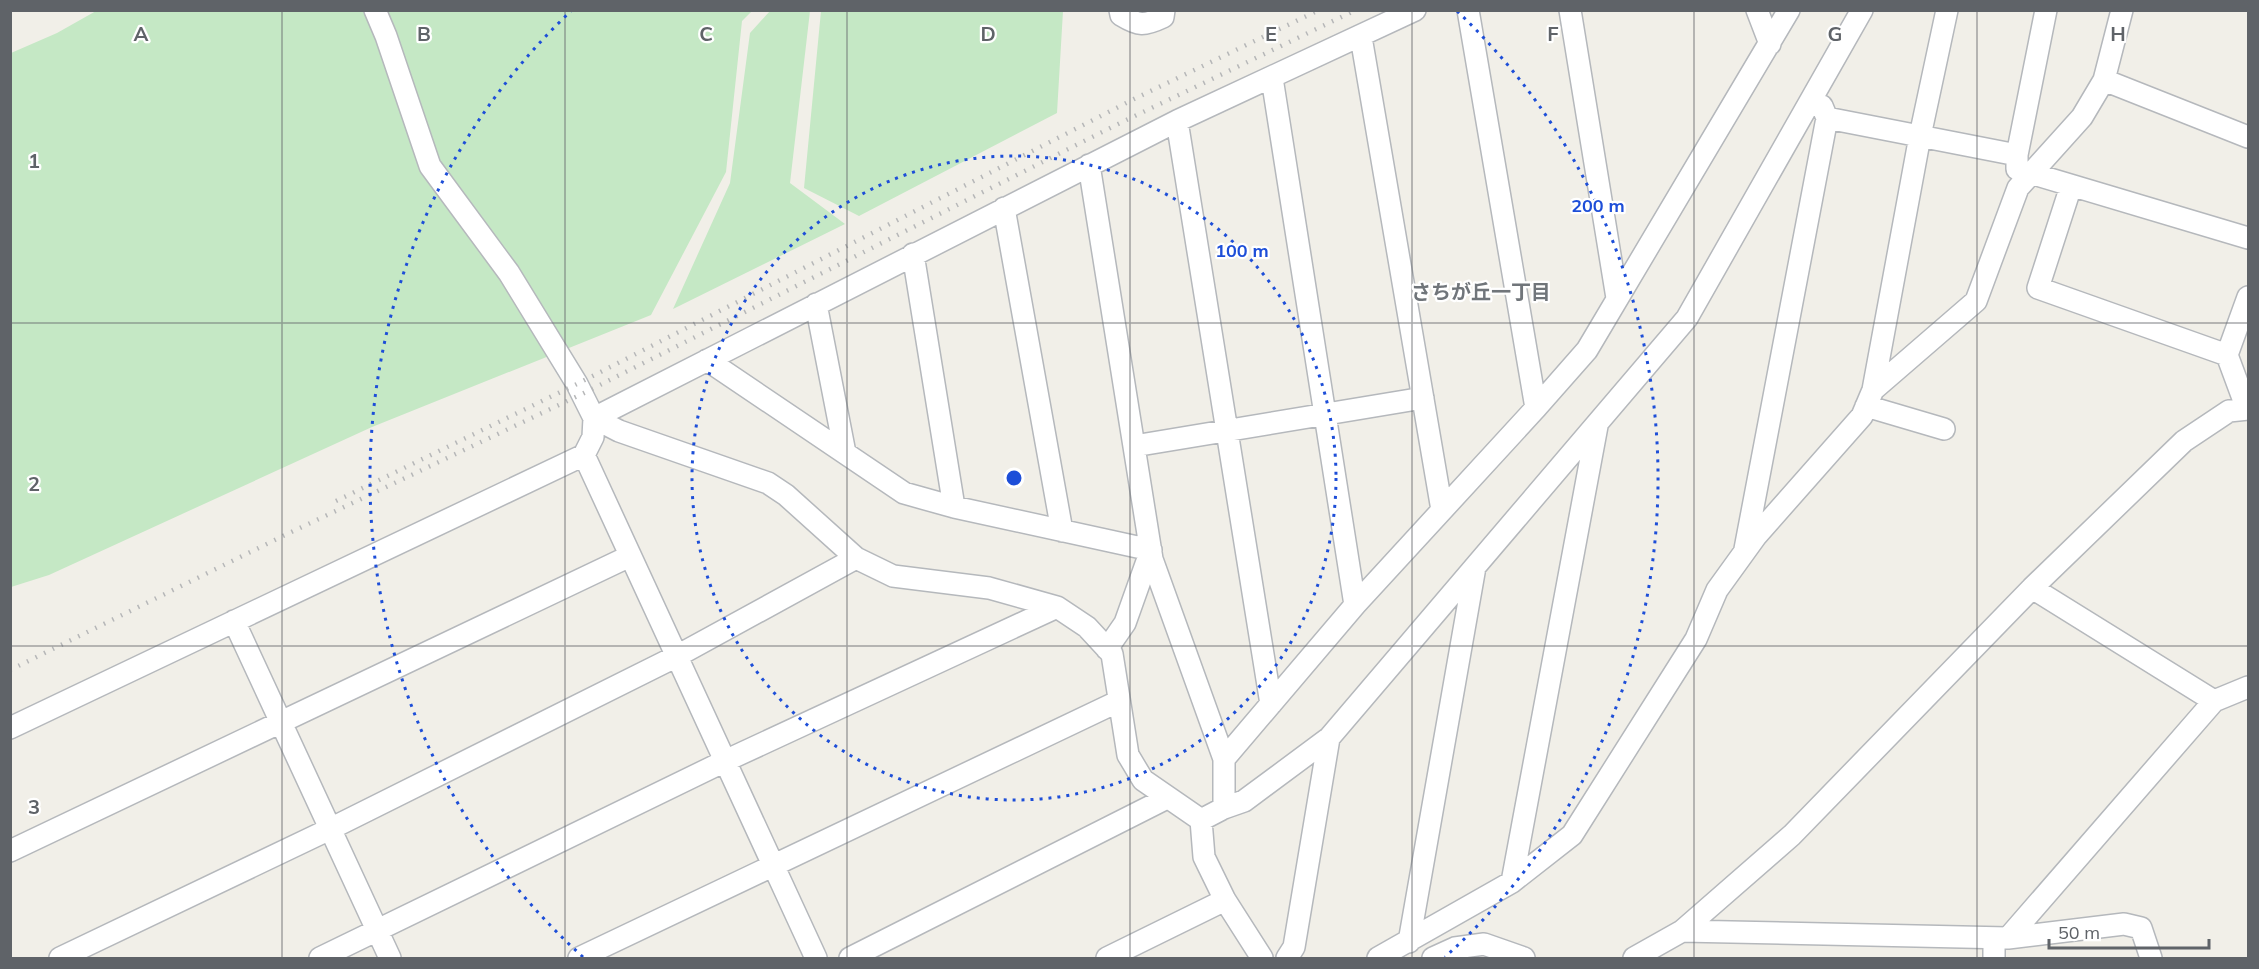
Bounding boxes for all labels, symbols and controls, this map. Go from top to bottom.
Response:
text: A [134,21,149,46]
text: B [417,21,431,46]
text: C [699,21,713,46]
text: D [980,21,996,46]
text: E [1265,21,1277,46]
text: F [1547,21,1559,46]
text: G [1828,21,1842,46]
text: H [2110,21,2126,46]
text: 1 [28,148,40,173]
text: 200 m [1571,194,1625,217]
text: 100 m [1215,239,1269,262]
district label: さちが丘一丁目 [1411,279,1551,304]
centre of rings [1004,468,1024,488]
text: 2 [28,471,40,496]
text: 3 [28,794,40,819]
scale bar [2049,912,2210,950]
text: 50 m [2058,921,2100,944]

